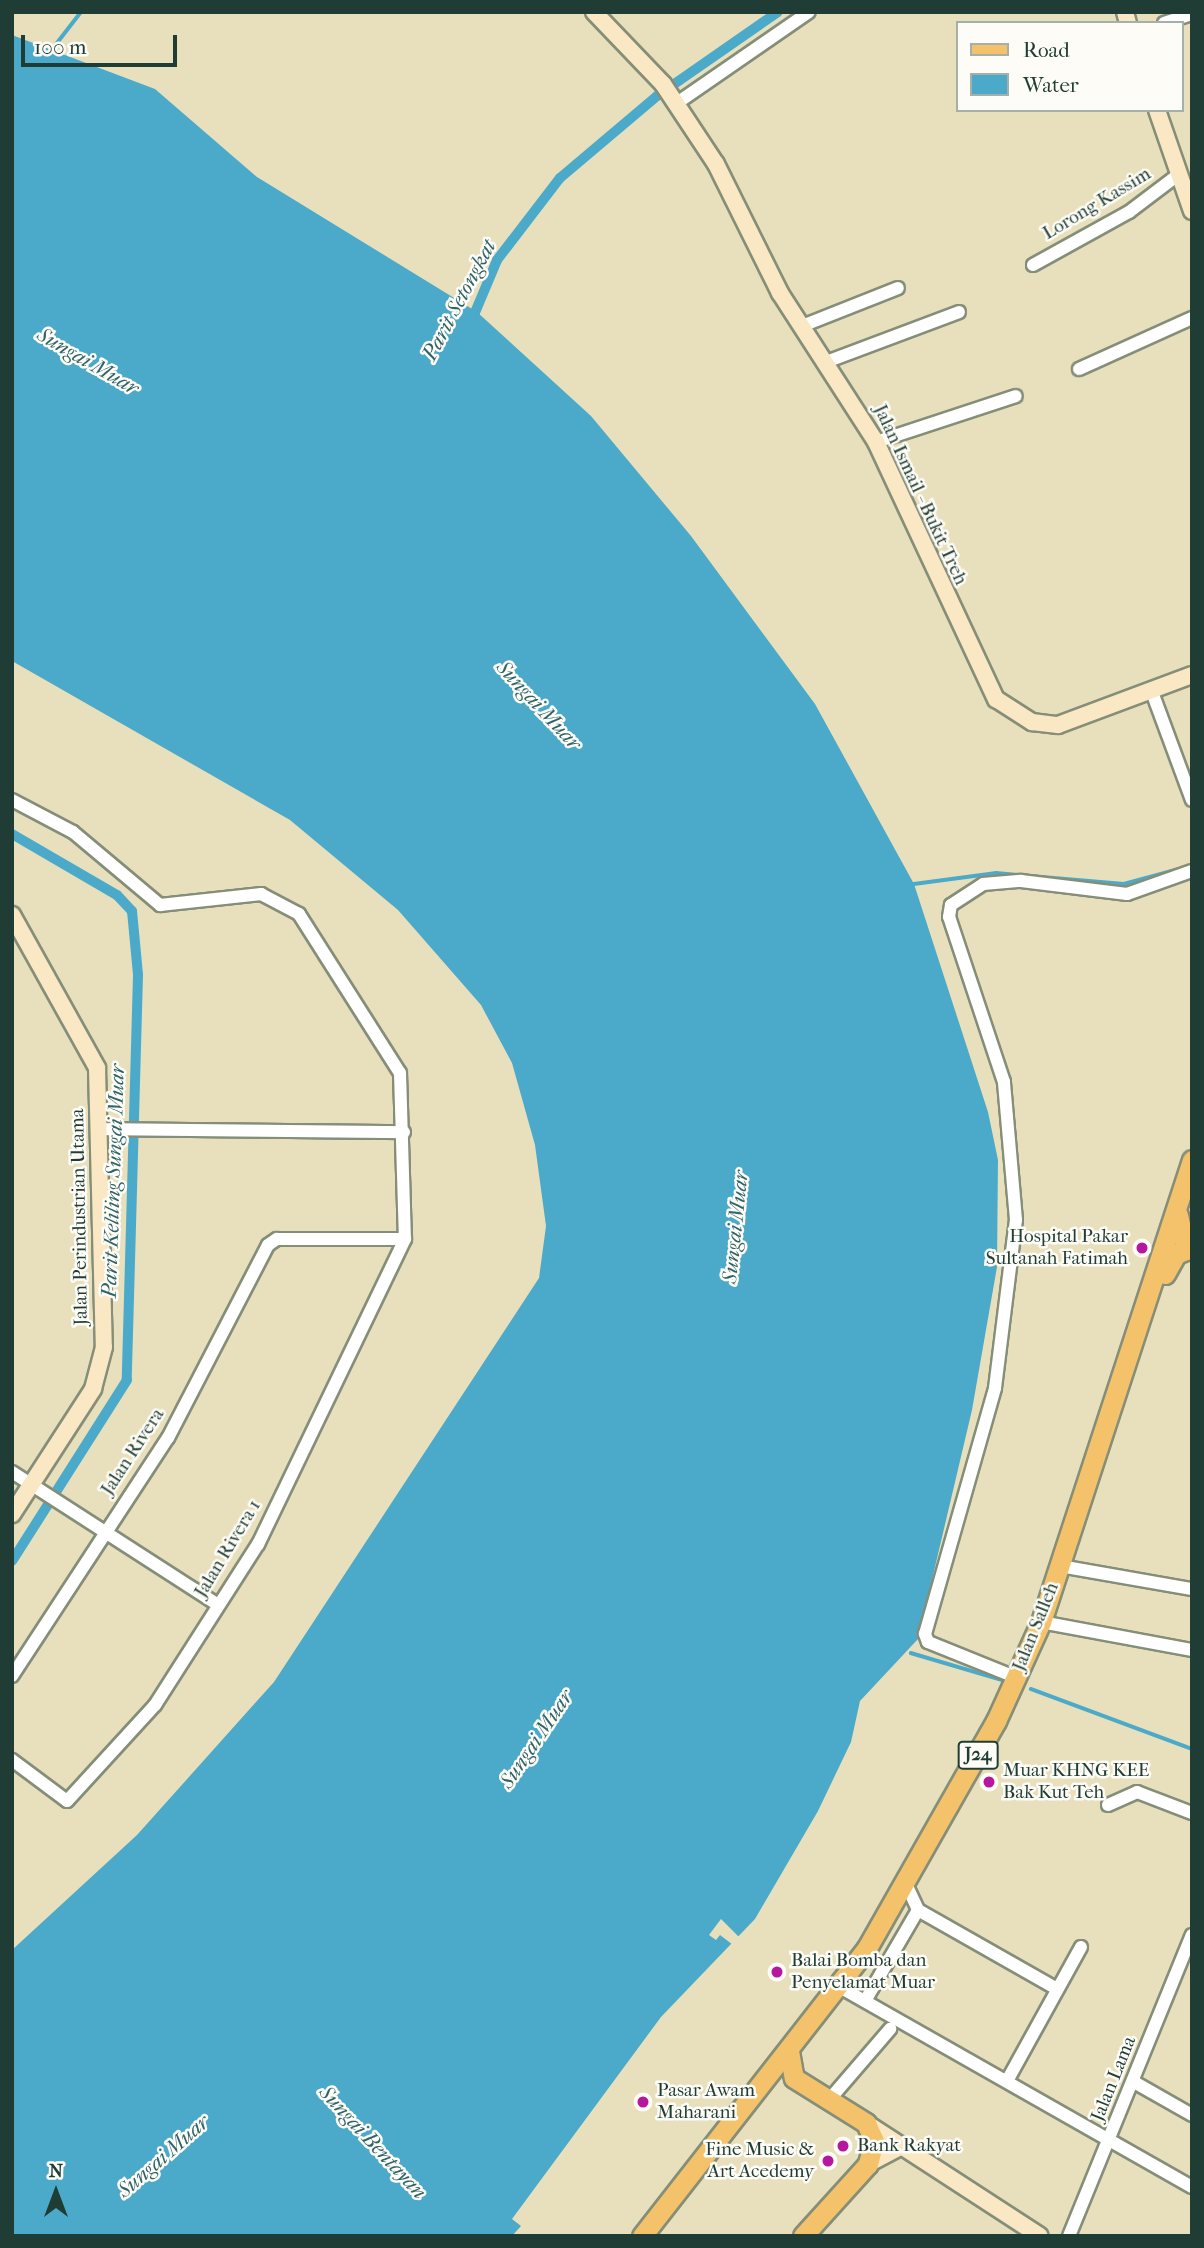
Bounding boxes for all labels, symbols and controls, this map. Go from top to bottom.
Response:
scale bar [24,21,180,65]
legend [956,21,1183,112]
text: 100 m [34,35,87,59]
text: Road [1023,38,1070,62]
text: Water [1023,73,1079,97]
street label: Lorong Kassim [1039,163,1155,245]
water label: Parit Setongkat [417,235,501,365]
water label: Sungai Muar [33,322,143,400]
street label: Jalan Ismail - Bukit Treh [868,401,972,589]
water label: Sungai Muar [491,655,587,755]
water label: Parit Keliling Sungai Muar [96,1064,130,1298]
street label: Jalan Perindustrian Utama [67,1108,93,1326]
water label: Sungai Muar [717,1169,753,1285]
place label: Hospital Pakar Sultanah Fatimah [986,1226,1128,1270]
marker: Hospital Pakar Sultanah Fatimah [1134,1240,1150,1256]
street label: Jalan Rivera [96,1404,170,1500]
street label: Jalan Rivera 1 [190,1496,266,1602]
street label: Jalan Salleh [1008,1579,1064,1675]
water label: Sungai Muar [494,1685,578,1793]
road number: J24 [957,1740,999,1770]
place label: Muar KHNG KEE Bak Kut Teh [1003,1760,1149,1804]
marker: Muar KHNG KEE Bak Kut Teh [981,1774,997,1790]
place label: Balai Bomba dan Penyelamat Muar [791,1950,935,1994]
marker: Balai Bomba dan Penyelamat Muar [769,1964,785,1980]
street label: Jalan Lama [1087,2033,1141,2125]
water label: Sungai Bentayan [314,2080,432,2204]
place label: Pasar Awam Maharani [657,2080,755,2124]
marker: Pasar Awam Maharani [635,2094,651,2110]
water label: Sungai Muar [112,2109,214,2203]
place label: Bank Rakyat [857,2135,961,2157]
marker: Bank Rakyat [835,2138,851,2154]
place label: Fine Music & Art Acedemy [705,2139,814,2183]
marker: Fine Music & Art Acedemy [820,2153,836,2169]
north arrow [21,2157,91,2227]
text: N [49,2160,63,2182]

